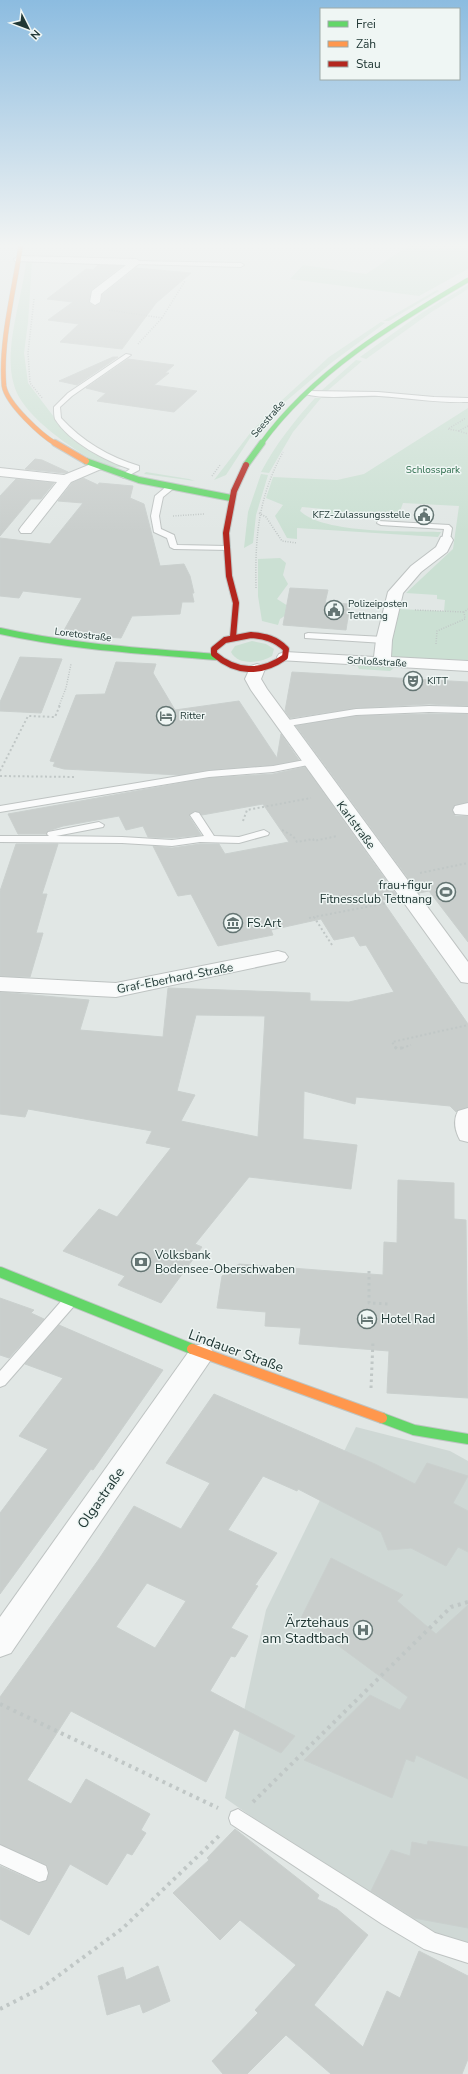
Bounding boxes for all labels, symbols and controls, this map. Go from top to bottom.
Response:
north arrow [8,8,48,48]
legend [320,8,460,80]
text: Frei [356,16,376,32]
text: N [27,26,43,42]
text: Zäh [356,36,376,52]
text: Stau [356,56,381,72]
street label: Seestraße [248,397,288,441]
park label: Schlosspark [406,463,461,477]
public building icon: KFZ-Zulassungsstelle [413,504,435,526]
place label: KFZ-Zulassungsstelle [312,508,410,522]
place label: Polizeiposten Tettnang [348,597,408,623]
public building icon: Polizeiposten Tettnang [323,599,345,621]
street label: Loretostraße [54,625,112,645]
street label: Schloßstraße [347,653,407,671]
theatre icon: KITT [402,670,424,692]
place label: KITT [427,674,448,688]
hotel icon: Ritter [155,705,177,727]
place label: Ritter [180,709,205,723]
street label: Karlstraße [333,798,379,852]
place label: frau+figur Fitnessclub Tettnang [320,877,433,907]
sports icon: frau+figur Fitnessclub Tettnang [435,881,457,903]
museum icon: FS.Art [222,912,244,934]
place label: FS.Art [247,915,282,931]
street label: Graf-Eberhard-Straße [115,959,235,997]
place label: Volksbank Bodensee-Oberschwaben [154,1247,295,1277]
bank icon: Volksbank Bodensee-Oberschwaben [130,1251,152,1273]
hotel icon: Hotel Rad [356,1308,378,1330]
place label: Hotel Rad [381,1311,435,1327]
street label: Lindauer Straße [186,1325,286,1377]
street label: Olgastraße [73,1464,129,1532]
place label: Ärztehaus am Stadtbach [262,1613,349,1648]
hospital icon: Ärztehaus am Stadtbach [352,1619,374,1641]

